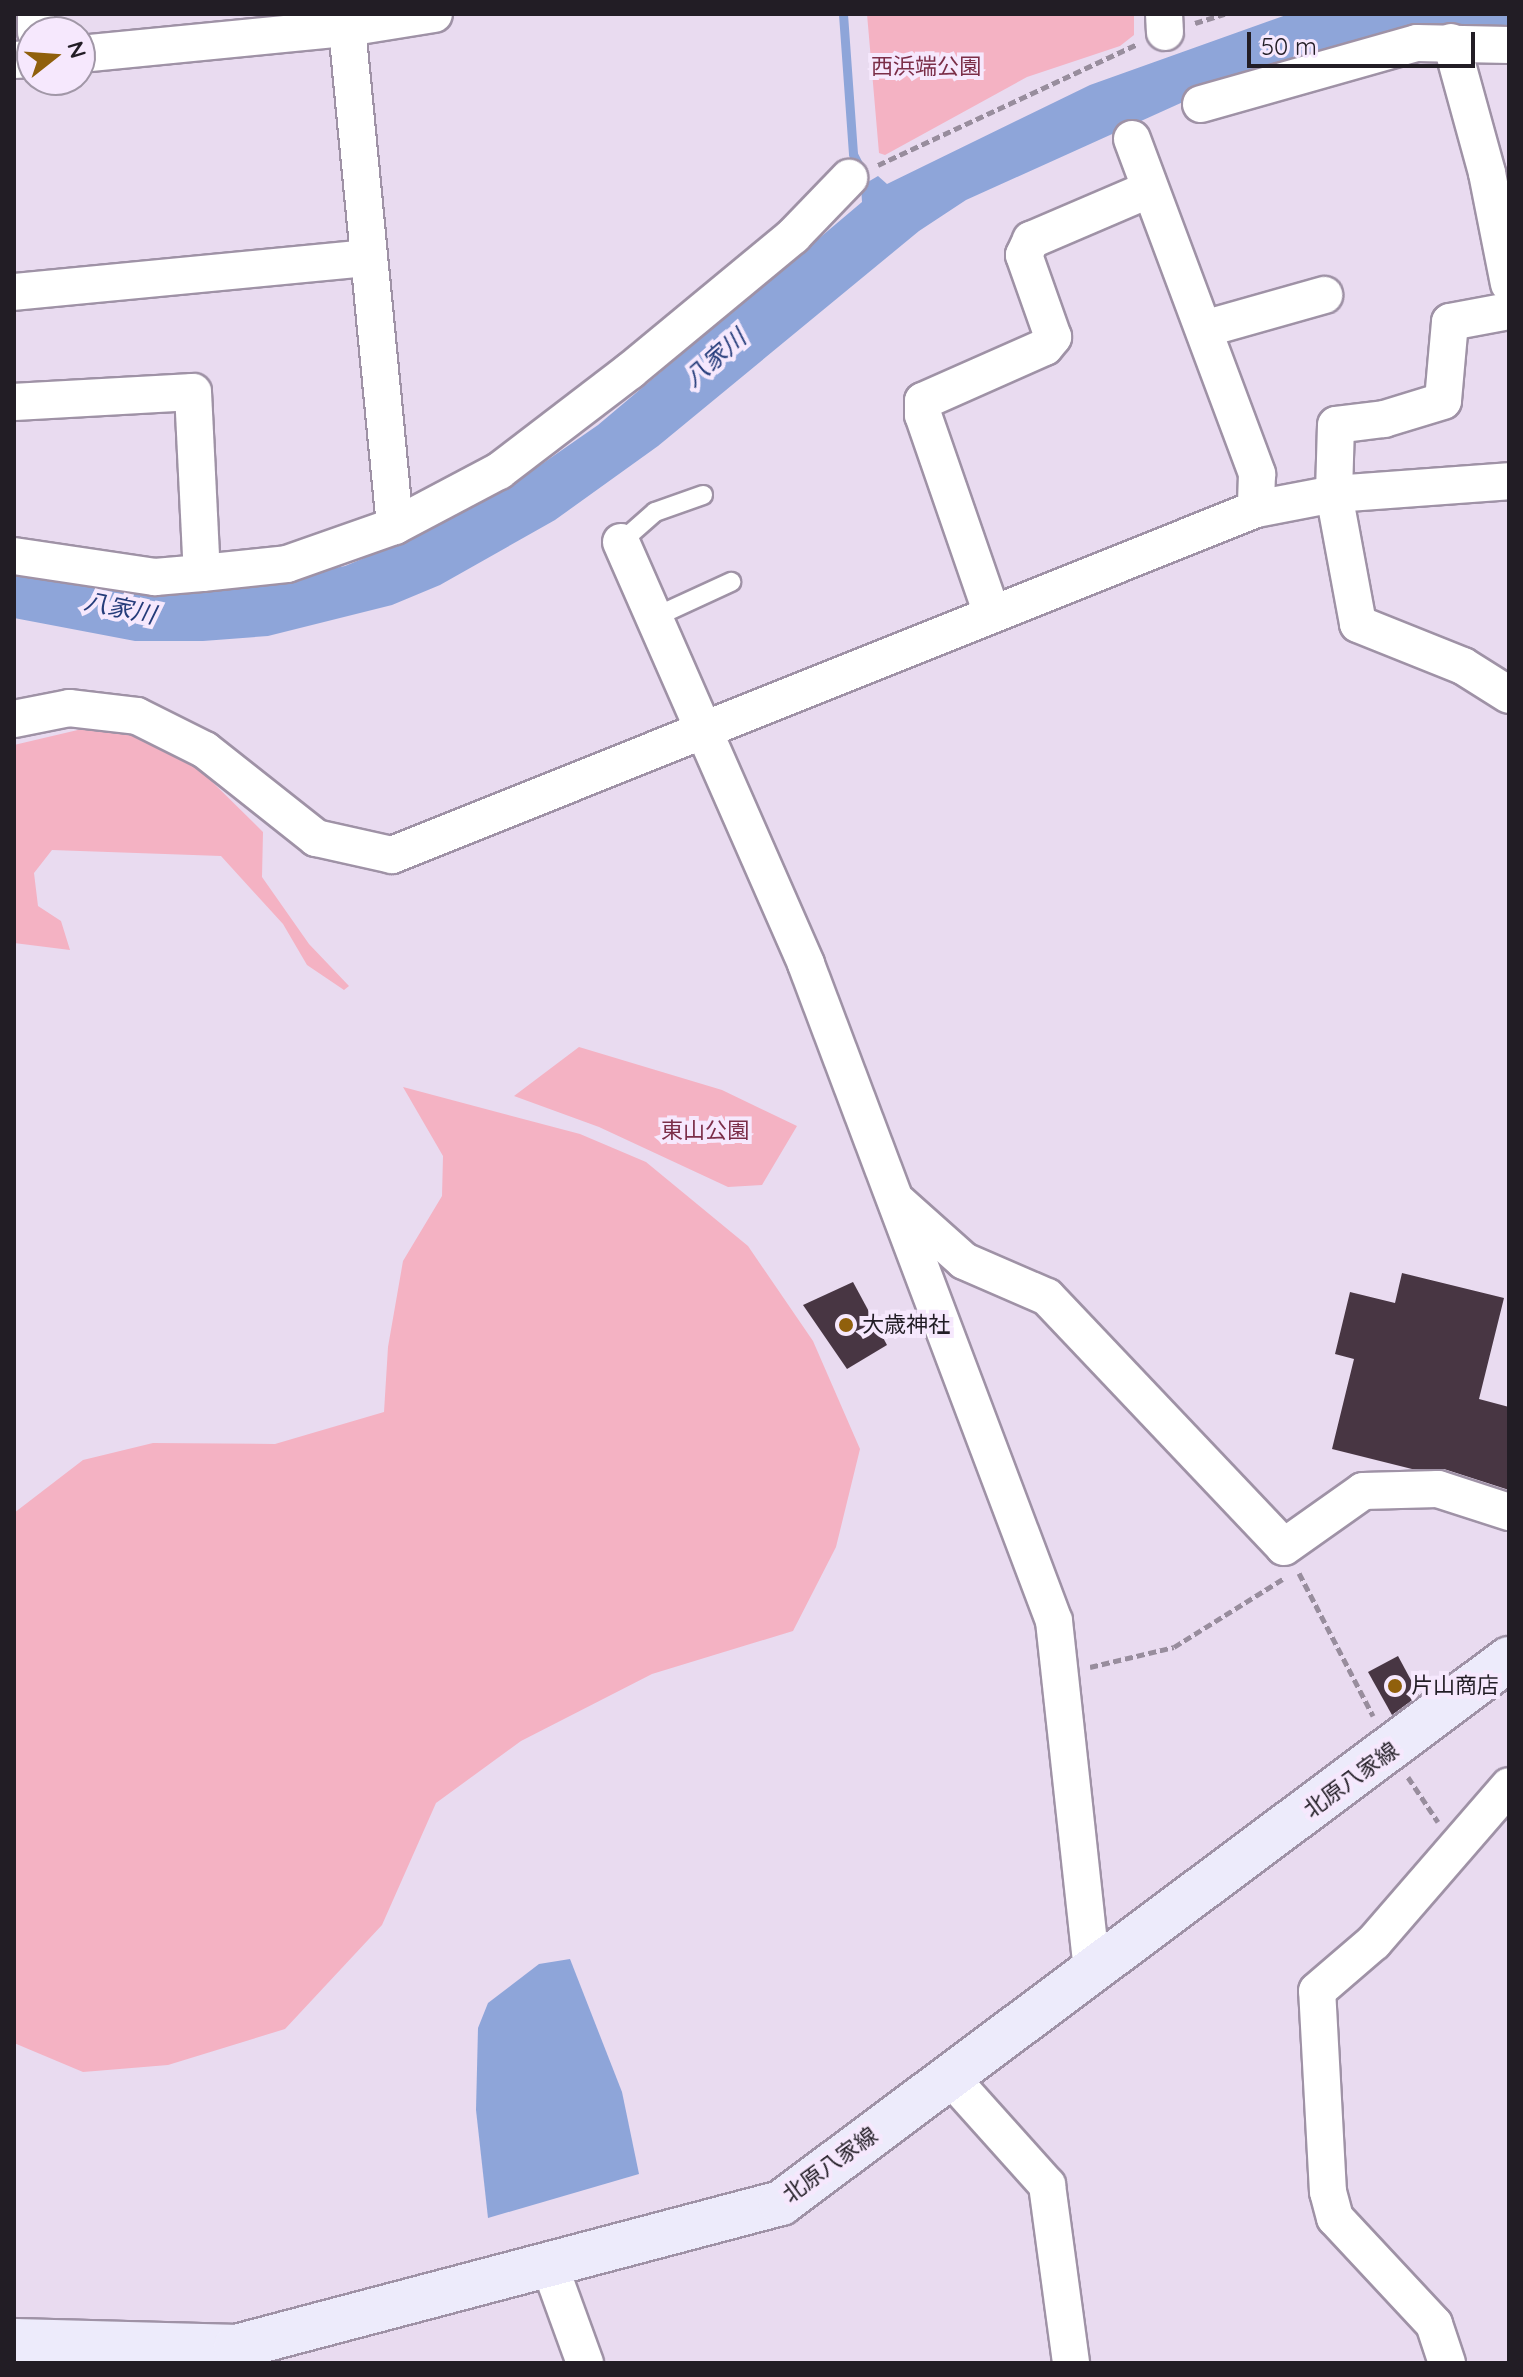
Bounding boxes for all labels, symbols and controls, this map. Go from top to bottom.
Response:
north arrow [16,16,96,96]
scale bar [1251,16,1479,66]
text: 50 m [1261,31,1317,61]
text: N [61,38,93,61]
park label: 西浜端公園 [871,54,981,80]
water label: 八家川 [678,324,752,392]
water label: 八家川 [82,586,158,630]
park label: 東山公園 [661,1118,749,1144]
place label: 大歳神社 [862,1312,950,1338]
marker: 大歳神社 [837,1316,855,1334]
place label: 片山商店 [1411,1673,1499,1699]
marker: 片山商店 [1386,1677,1404,1695]
street label: 北原八家線 [1299,1737,1403,1823]
street label: 北原八家線 [778,2122,882,2208]

